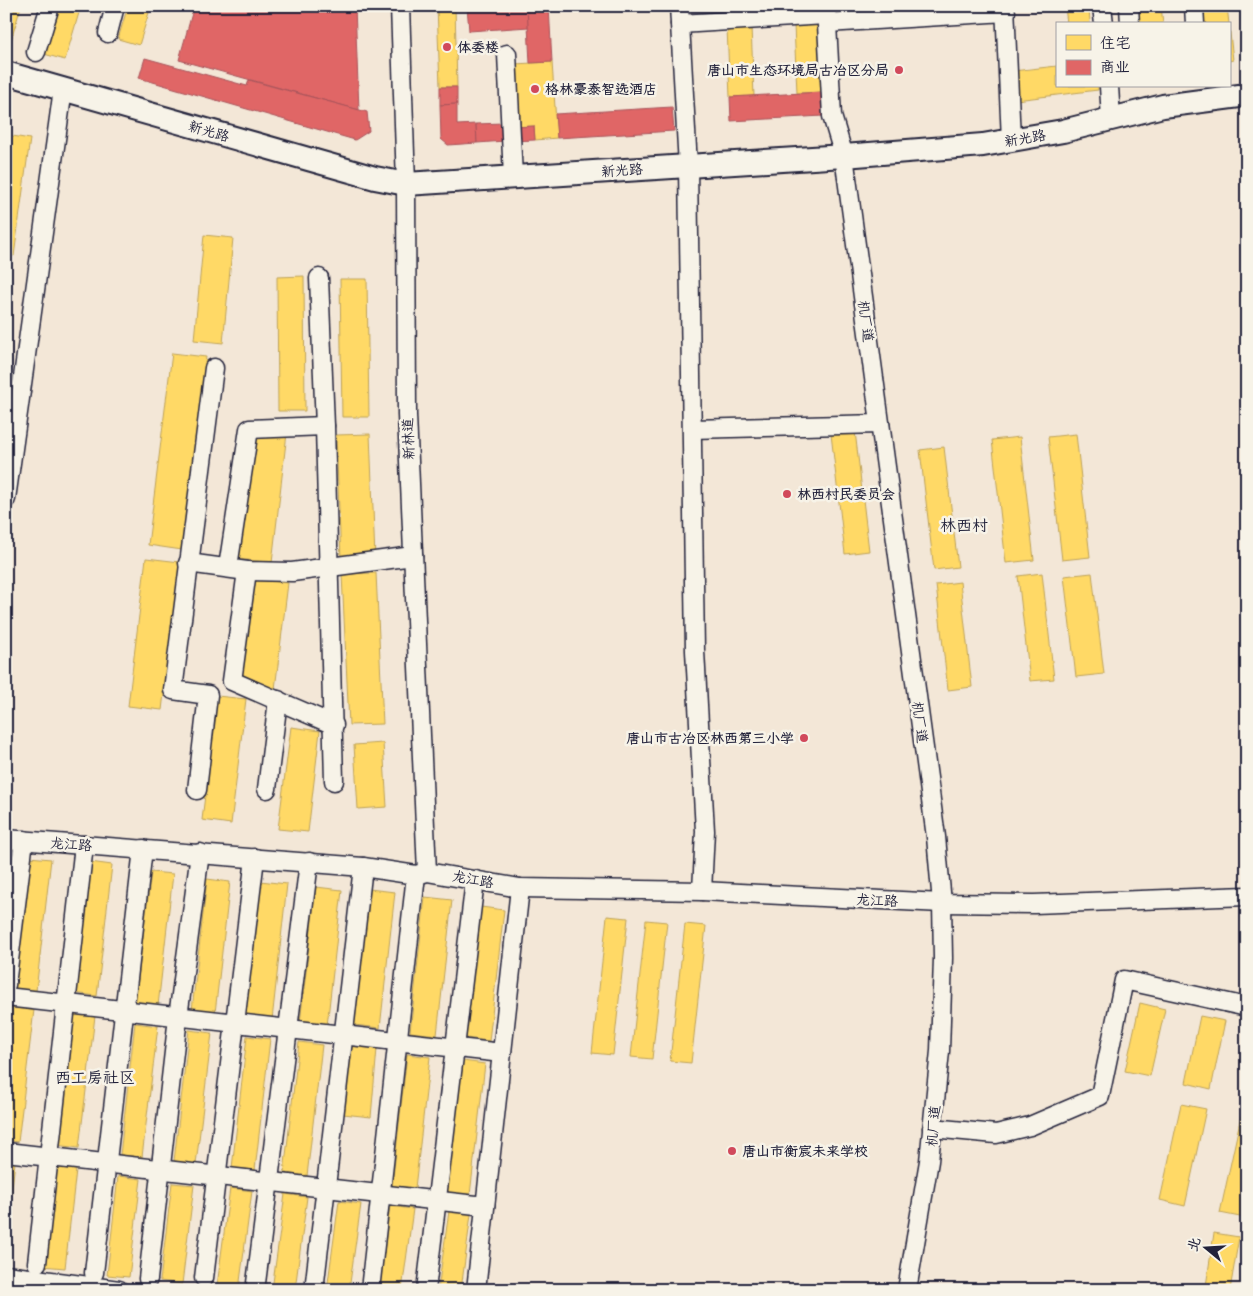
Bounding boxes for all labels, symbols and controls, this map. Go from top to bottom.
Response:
legend [1056,22,1230,88]
text: 住宅 [1100,34,1130,53]
place label: 体委楼 [457,39,499,56]
marker: 体委楼 [441,41,453,53]
text: 商业 [1100,58,1130,77]
place label: 唐山市生态环境局古冶区分局 [707,62,889,79]
marker: 唐山市生态环境局古冶区分局 [893,64,905,76]
place label: 格林豪泰智选酒店 [545,81,657,98]
marker: 格林豪泰智选酒店 [529,83,541,95]
street label: 新光路 [186,118,231,145]
street label: 新光路 [1003,126,1047,151]
street label: 新光路 [600,161,644,180]
street label: 机厂道 [854,299,877,343]
street label: 新林道 [399,418,418,460]
place label: 林西村民委员会 [797,486,895,503]
marker: 林西村民委员会 [781,488,793,500]
district label: 林西村 [940,516,988,536]
street label: 机厂道 [908,700,931,744]
place label: 唐山市古冶区林西第三小学 [626,730,794,747]
marker: 唐山市古冶区林西第三小学 [798,732,810,744]
street label: 龙江路 [49,835,93,854]
street label: 龙江路 [451,867,495,892]
street label: 龙江路 [856,891,898,910]
district label: 西工房社区 [55,1068,135,1088]
street label: 机厂道 [923,1104,944,1148]
place label: 唐山市衡宸未来学校 [742,1143,868,1160]
marker: 唐山市衡宸未来学校 [726,1145,738,1157]
north arrow [1180,1224,1230,1274]
text: 北 [1184,1235,1204,1253]

